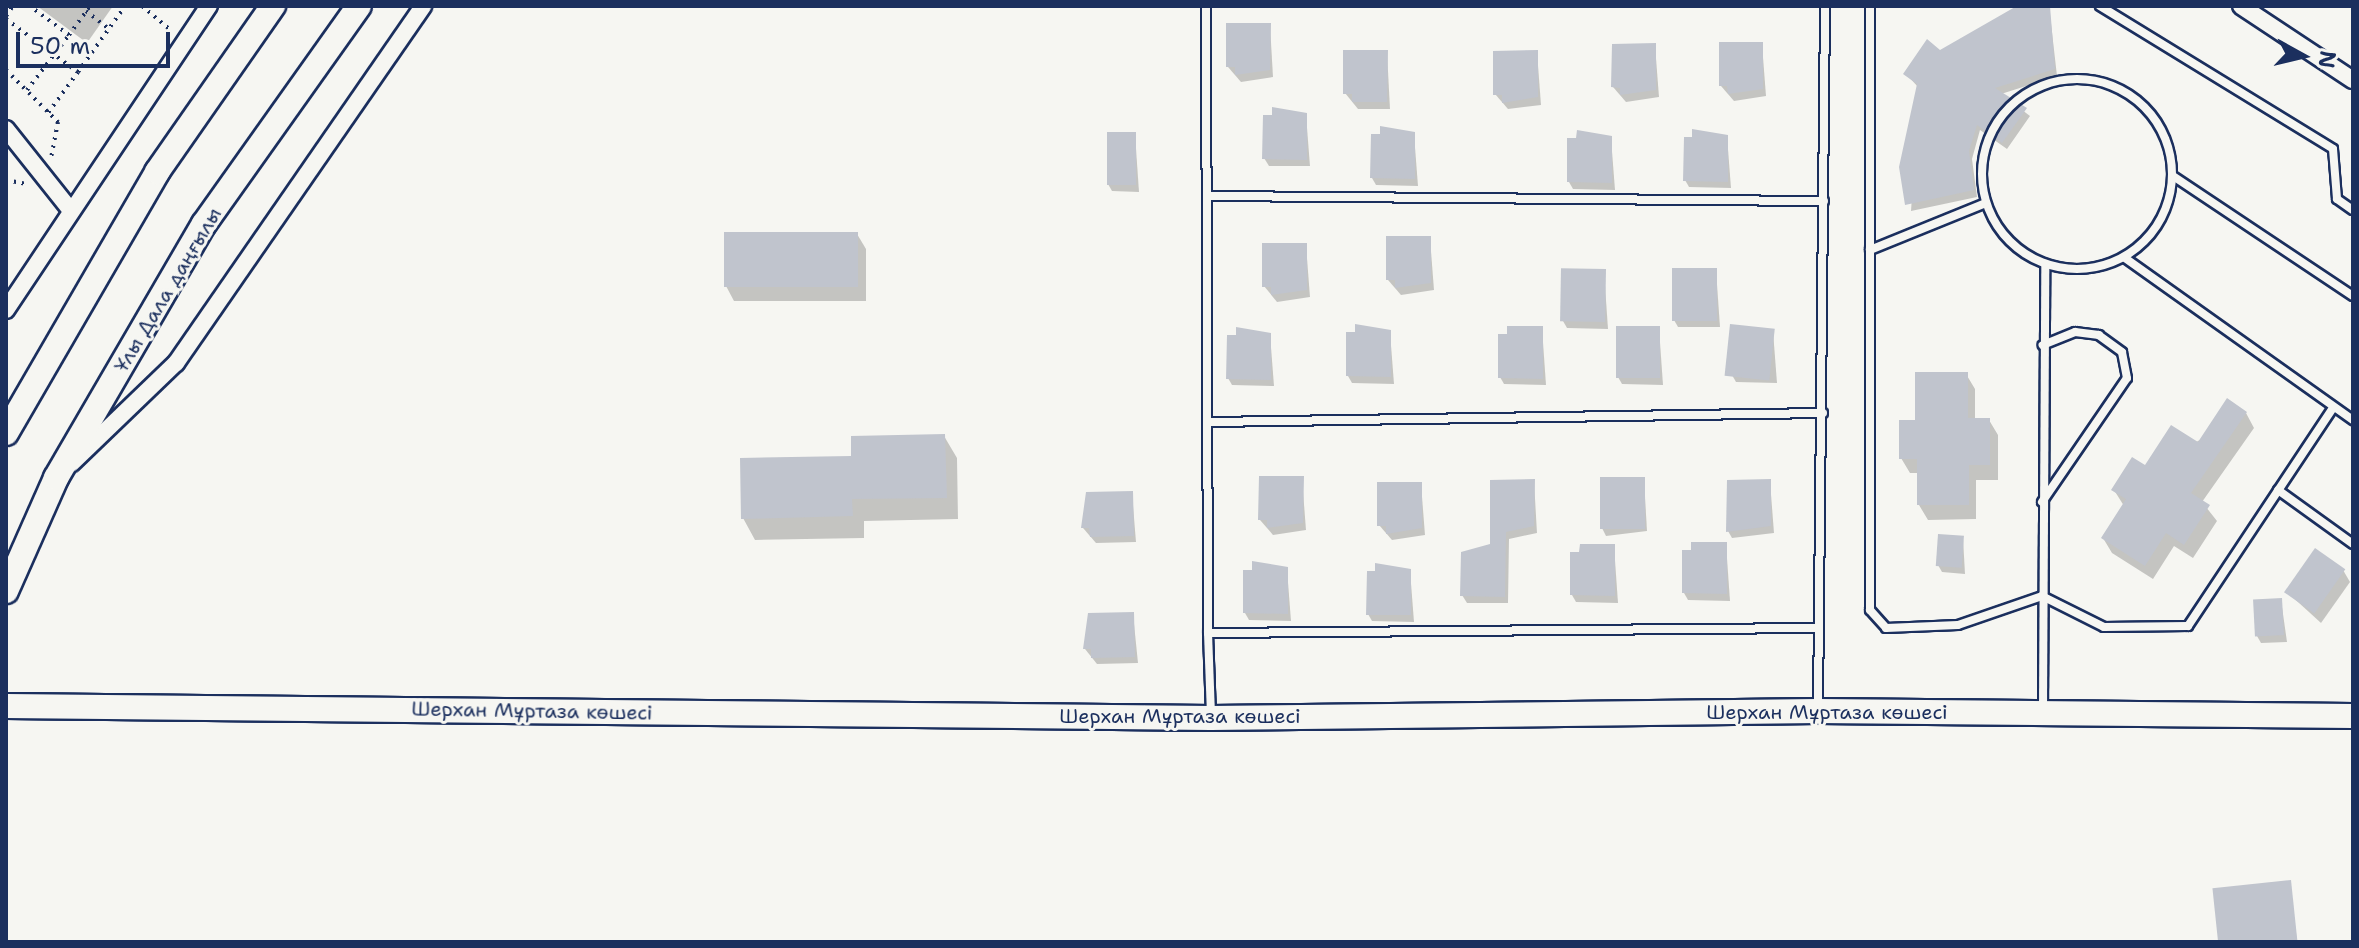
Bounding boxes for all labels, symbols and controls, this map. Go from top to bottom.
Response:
scale bar [20,16,174,66]
north arrow [2263,16,2343,96]
text: 50 m [30,30,90,62]
text: N [2312,49,2343,70]
street label: Ұлы Дала даңғылы [109,203,227,377]
street label: Шерхан Мұртаза көшесі [411,697,653,725]
street label: Шерхан Мұртаза көшесі [1706,700,1948,724]
street label: Шерхан Мұртаза көшесі [1059,704,1301,728]

